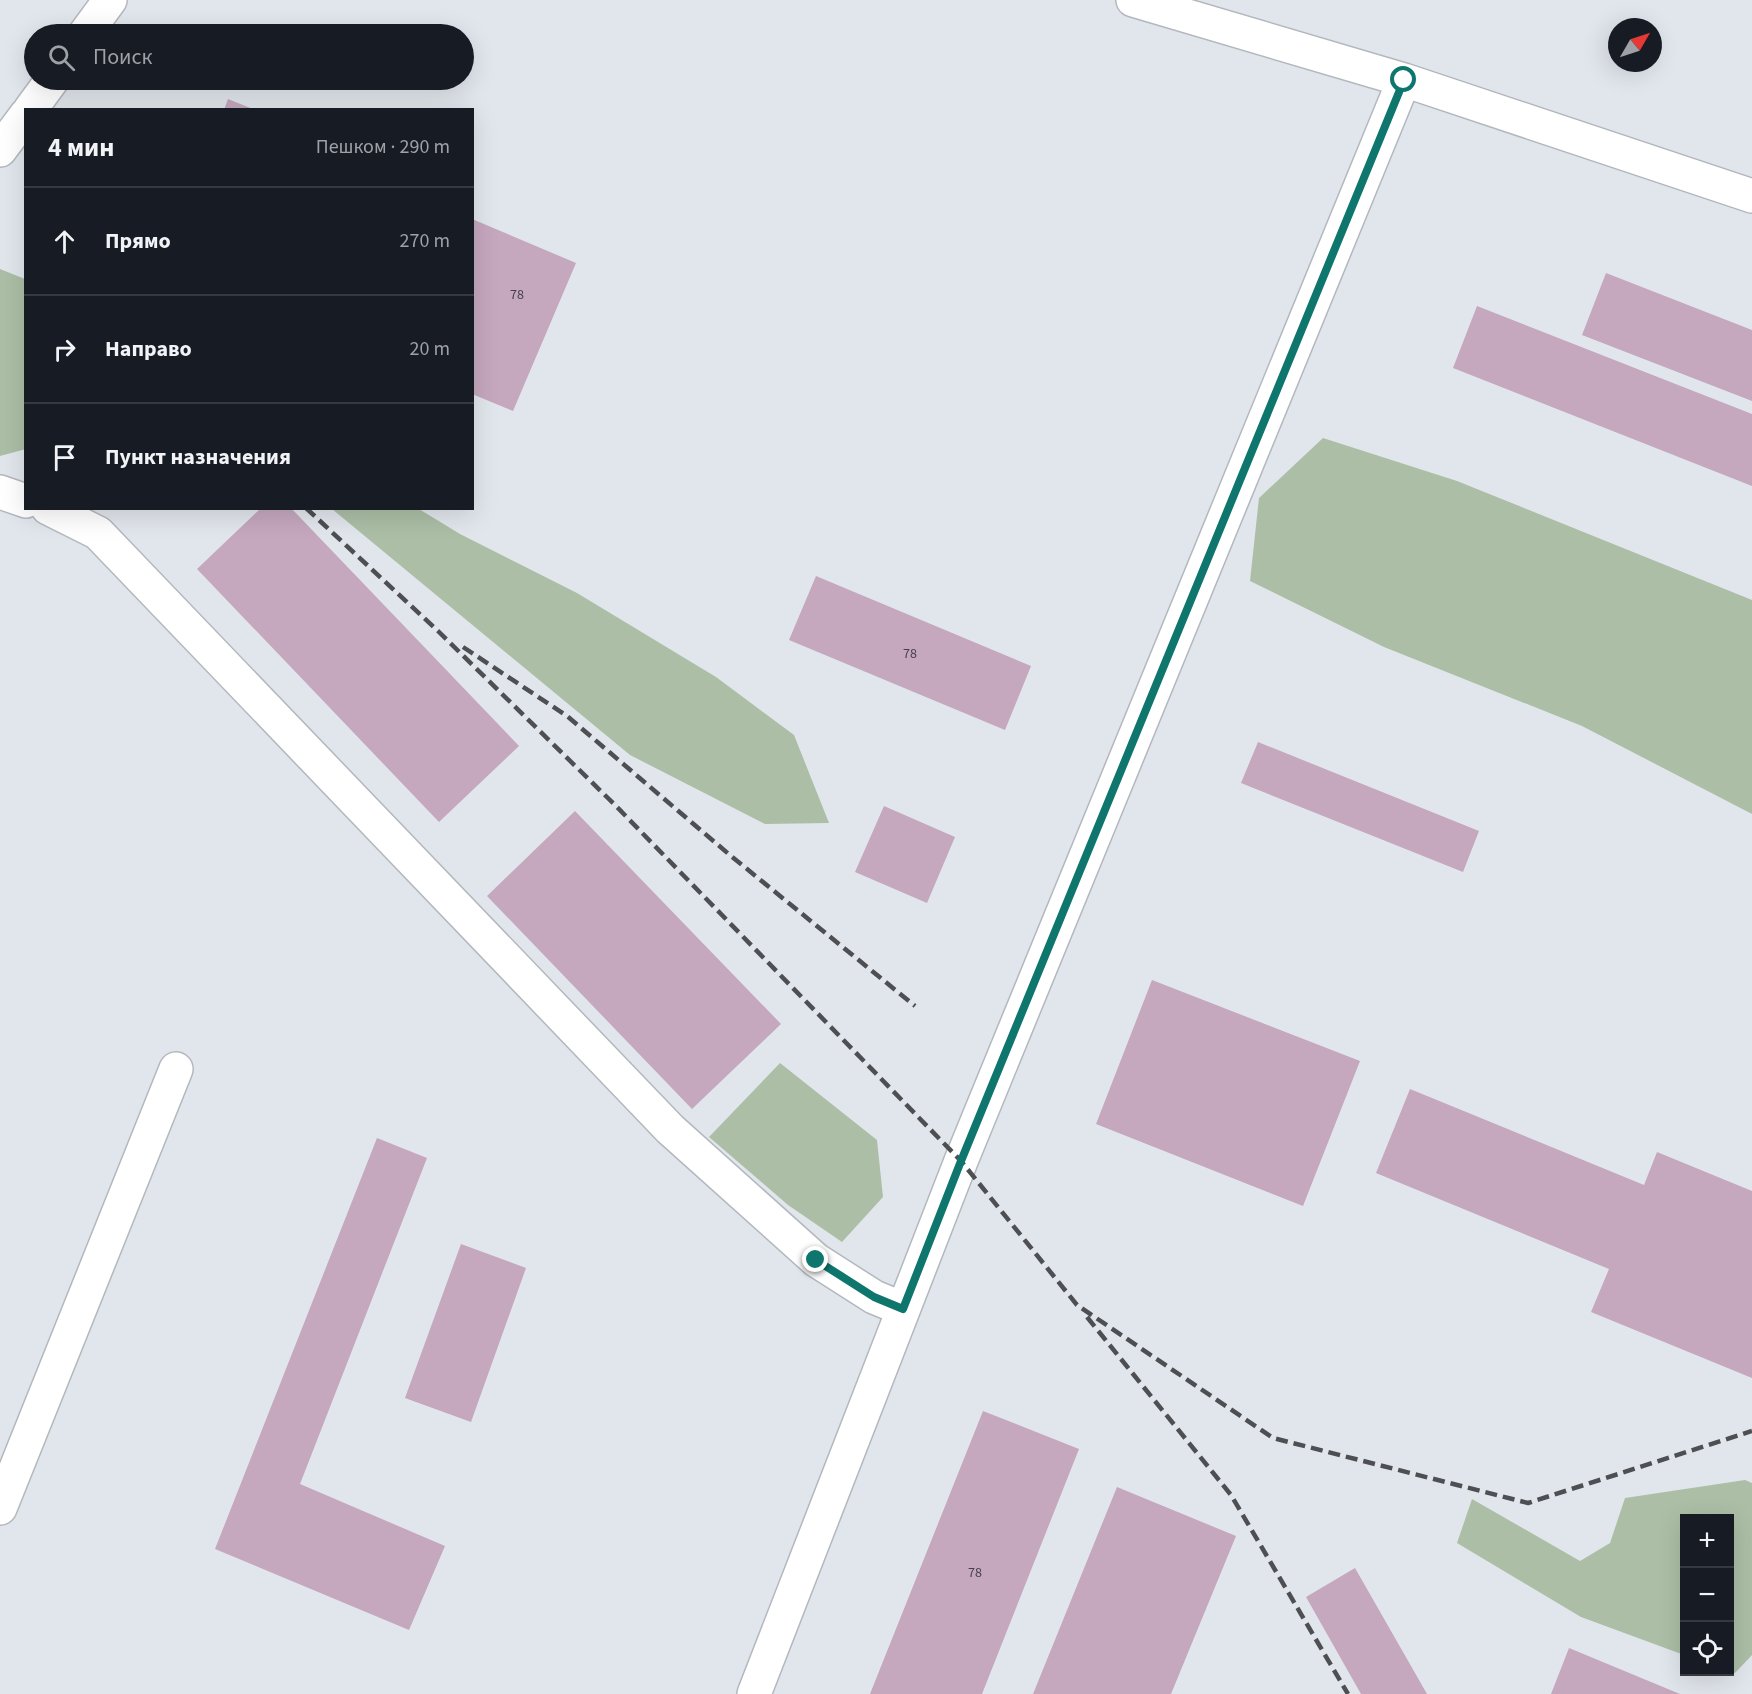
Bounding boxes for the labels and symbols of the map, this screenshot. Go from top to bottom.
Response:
north arrow [1608,18,1662,72]
route start [1390,66,1416,92]
house number: 78 [510,285,524,305]
house number: 78 [903,644,917,664]
route end [802,1246,828,1272]
house number: 78 [968,1563,982,1583]

